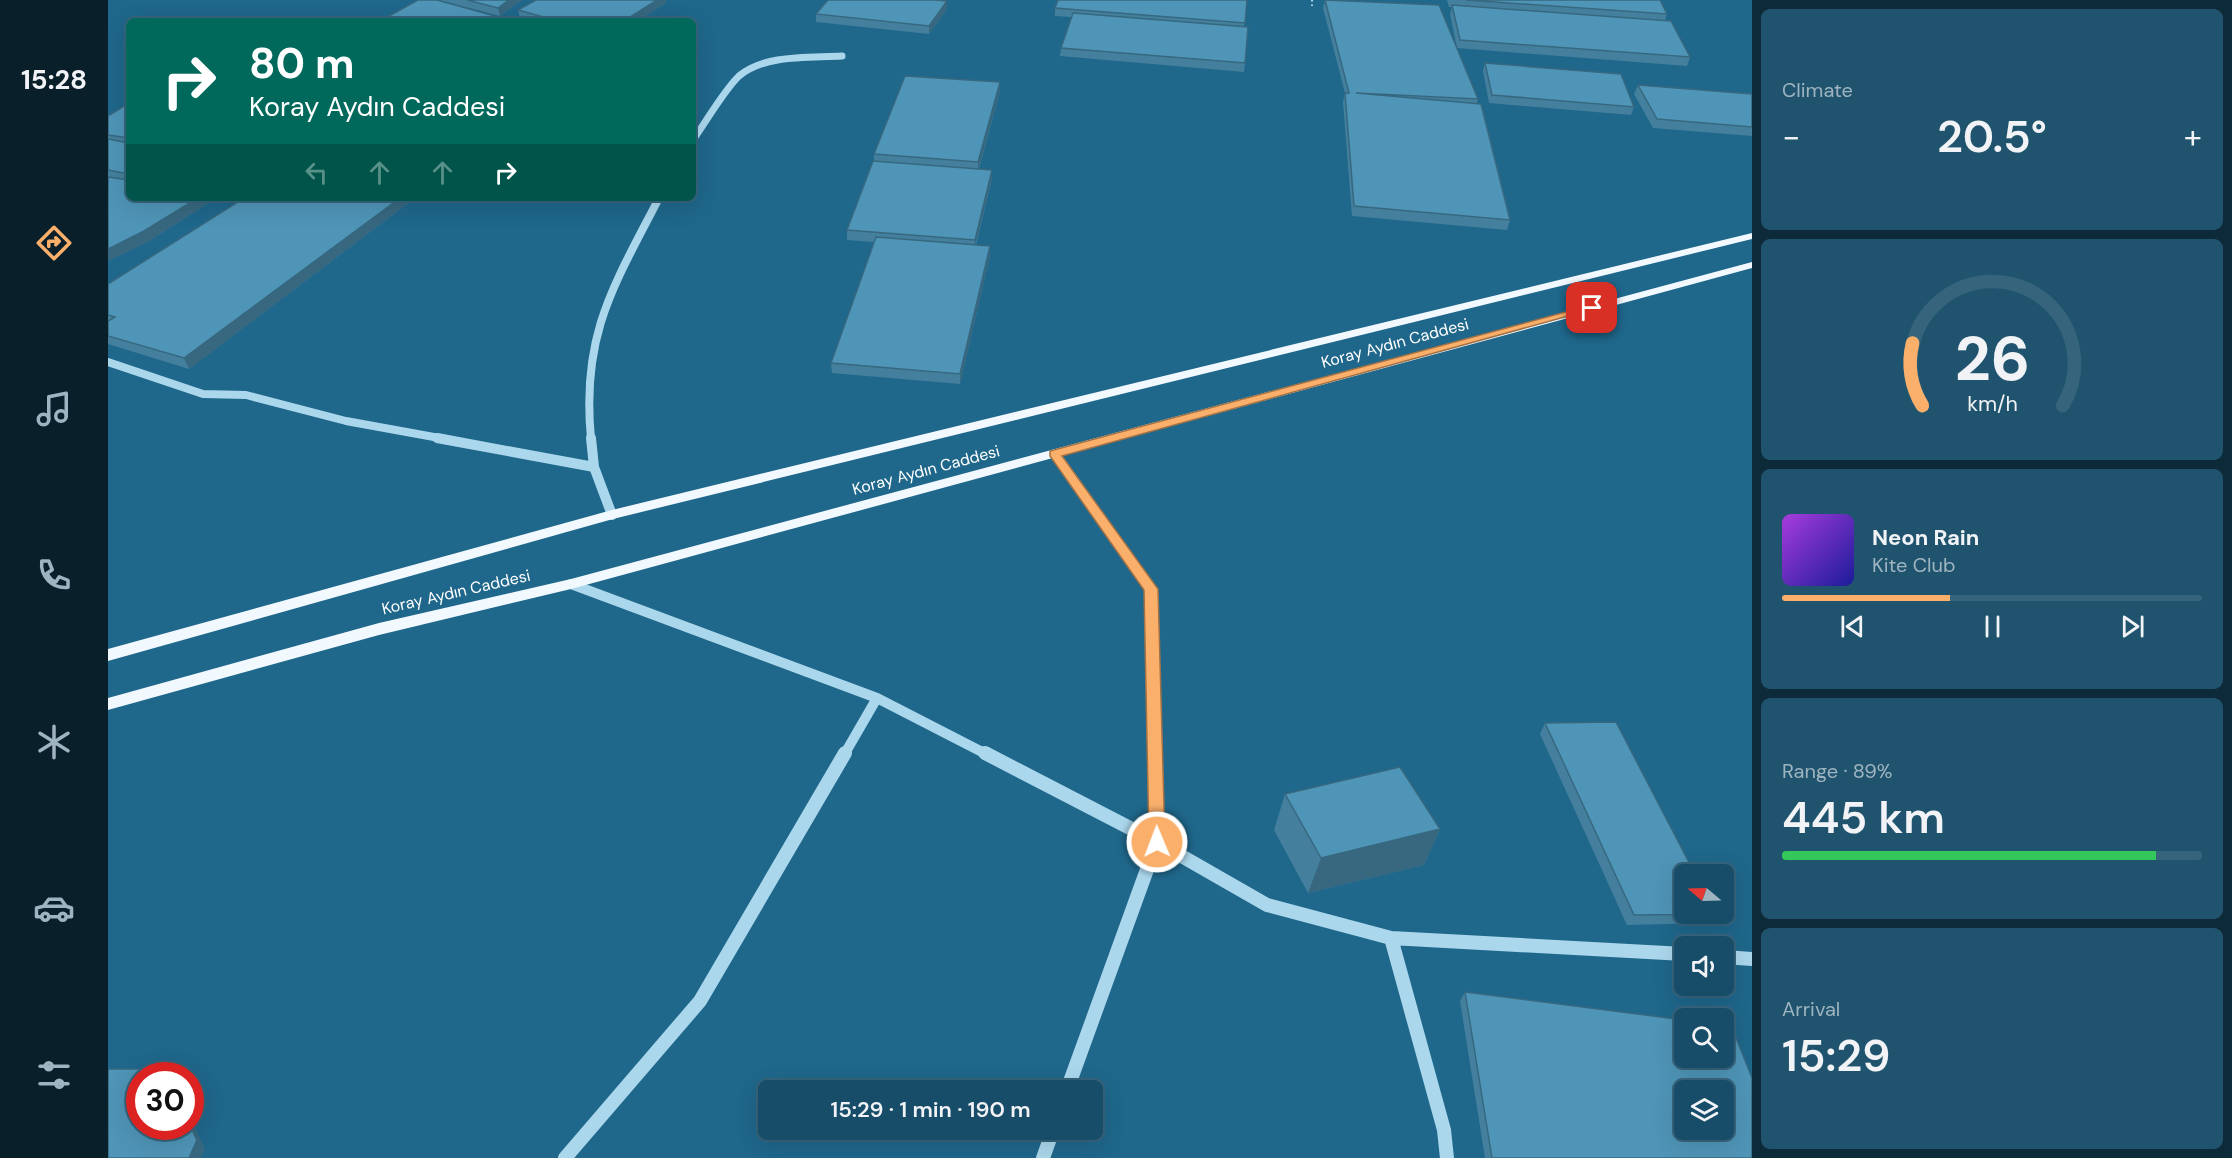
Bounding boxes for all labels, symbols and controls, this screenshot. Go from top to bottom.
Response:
text: 80 m [249,36,355,91]
icon: right [150,42,228,120]
text: 15:28 [21,62,87,97]
text: Climate [1782,77,1853,103]
text: Koray Aydın Caddesi [249,89,505,124]
text: 20.5° [1937,107,2047,166]
text: − [1782,115,1800,158]
text: + [2184,115,2202,158]
icon: left [300,156,333,189]
icon: ahead [363,156,396,189]
icon: ahead [426,156,459,189]
icon: right [489,156,522,189]
icon: directions [33,222,75,264]
pin [1566,282,1617,333]
icon: arrive [1575,291,1608,324]
street label: Koray Aydın Caddesi [1319,313,1471,373]
text: 26 [1954,318,2030,399]
icon: music [33,388,75,430]
text: km/h [1967,391,2017,419]
street label: Koray Aydın Caddesi [850,440,1002,500]
text: Neon Rain [1872,523,1979,552]
text: Kite Club [1872,552,1956,578]
icon: phone [33,554,75,596]
street label: Koray Aydın Caddesi [380,565,532,619]
icon: previous [1836,610,1869,643]
icon: pause [1976,610,2009,643]
icon: next [2116,610,2149,643]
icon: climate [33,721,75,763]
text: Range · 89% [1782,758,1893,784]
text: 445 km [1782,788,1945,847]
position arrow [1125,810,1189,874]
north arrow [1674,864,1734,924]
map controls [1674,864,1734,1140]
icon: car [33,887,75,929]
button: sound [1674,936,1734,996]
text: Arrival [1782,996,1840,1022]
button: search [1674,1008,1734,1068]
text: 15:29 [1782,1026,1890,1085]
icon: filters [33,1054,75,1096]
speed limit sign: 30 [126,1062,204,1140]
button: layers [1674,1080,1734,1140]
text: 15:29 · 1 min · 190 m [830,1095,1031,1124]

